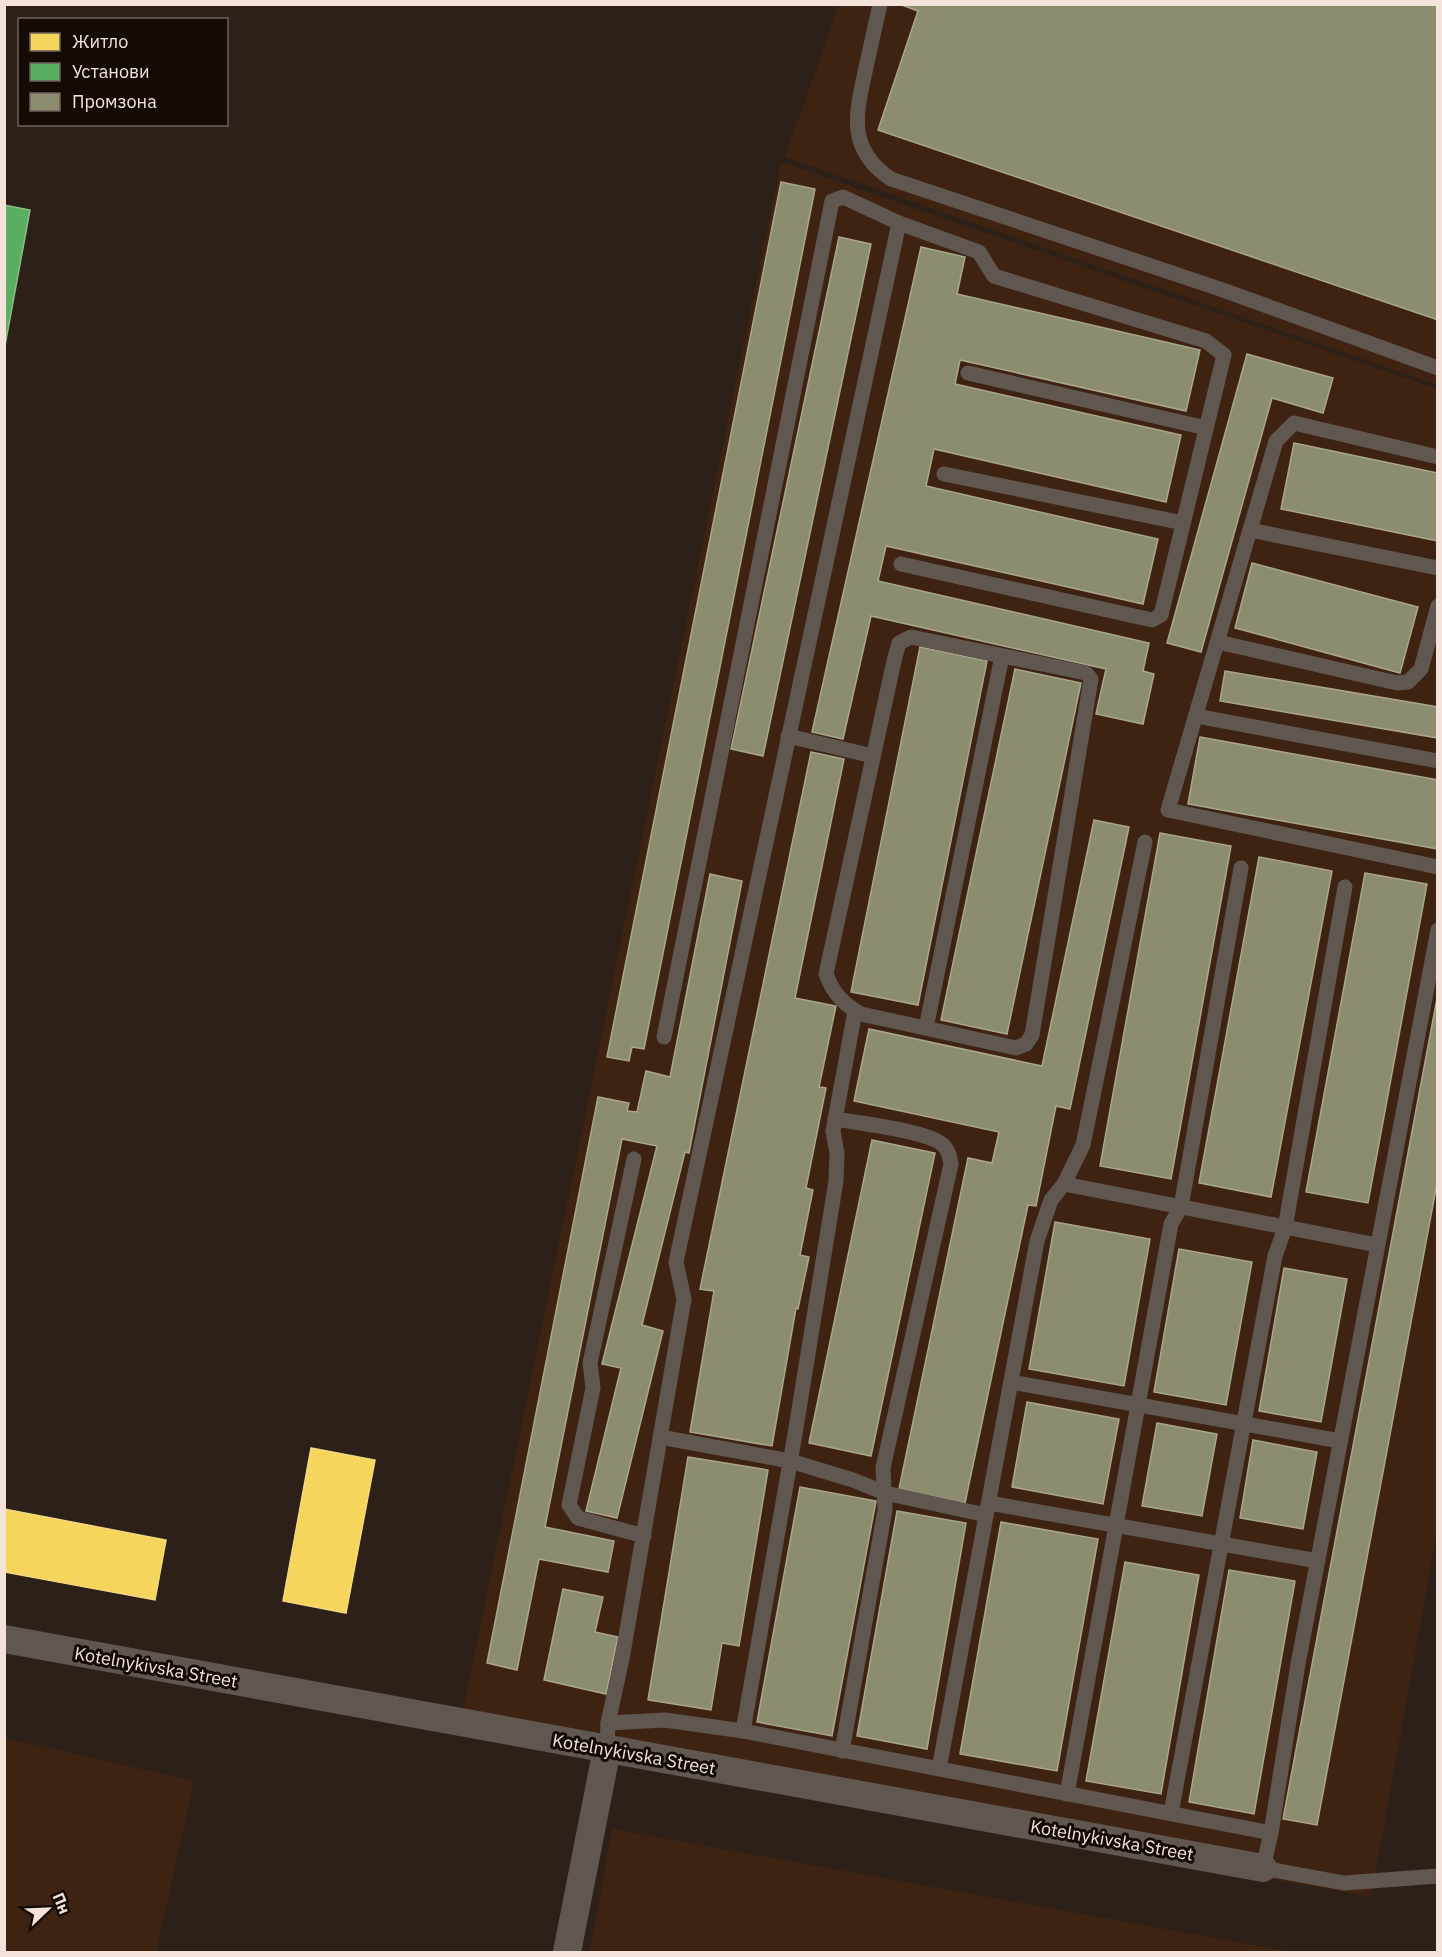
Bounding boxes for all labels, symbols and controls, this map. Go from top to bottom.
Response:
legend [18,18,228,126]
text: Житло [72,30,128,53]
text: Установи [72,60,150,83]
text: Промзона [72,90,157,113]
street label: Kotelnykivska Street [73,1641,239,1693]
street label: Kotelnykivska Street [551,1728,717,1780]
street label: Kotelnykivska Street [1029,1814,1195,1866]
north arrow [18,1879,78,1939]
text: Пн [48,1890,75,1917]

